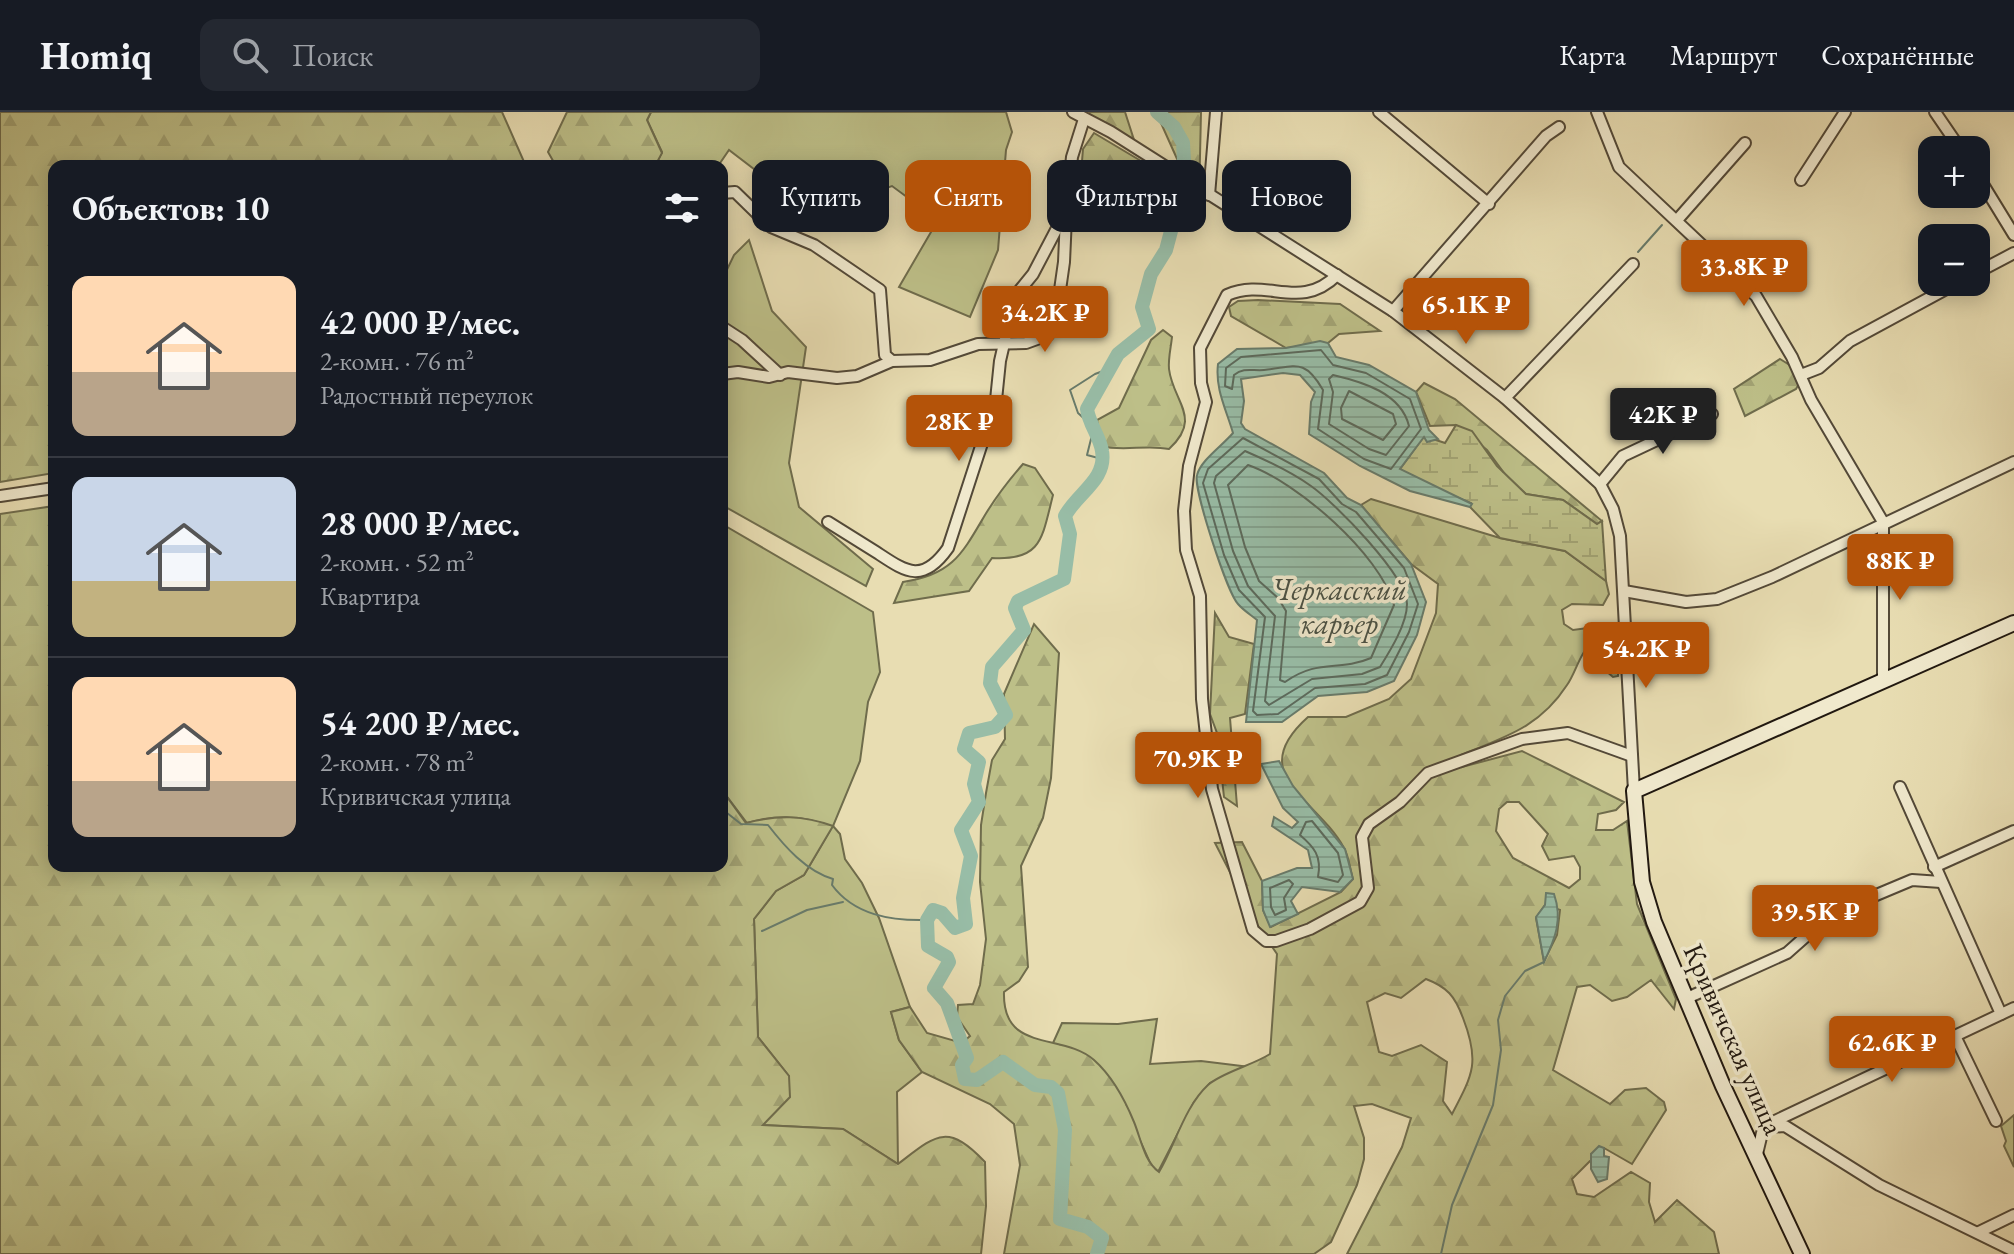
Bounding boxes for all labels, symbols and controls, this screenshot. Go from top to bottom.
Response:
search box [200,19,760,91]
text: Homiq [40,31,152,80]
icon: search [228,33,272,77]
text: Поиск [292,36,373,75]
text: Карта [1559,37,1626,73]
text: Маршрут [1670,37,1777,73]
text: Сохранённые [1821,37,1974,73]
map controls [1918,136,1990,296]
button: + [1918,136,1990,208]
chip: Купить [752,160,889,232]
chip: Снять [905,160,1031,232]
chip: Фильтры [1047,160,1206,232]
chip: Новое [1222,160,1351,232]
text: Объектов: 10 [72,186,269,230]
icon: filters [660,186,704,230]
button: − [1918,224,1990,296]
pin: 33.8K ₽ [1670,240,1818,308]
text: 33.8K ₽ [1699,249,1789,283]
pin: 65.1K ₽ [1392,278,1540,346]
pin: 34.2K ₽ [971,286,1119,354]
text: 65.1K ₽ [1421,287,1511,321]
text: 34.2K ₽ [1000,295,1090,329]
text: 42 000 ₽/мес. [320,300,520,344]
icon: home [136,308,232,404]
text: 2-комн. · 76 m² [320,344,474,378]
text: Радостный переулок [320,378,533,412]
pin: 42K ₽ [1607,388,1719,456]
pin: 28K ₽ [903,395,1015,463]
text: 42K ₽ [1628,397,1698,431]
text: 28K ₽ [924,404,994,438]
text: 28 000 ₽/мес. [320,501,520,545]
icon: home [136,509,232,605]
pin: 88K ₽ [1844,534,1956,602]
text: 88K ₽ [1865,543,1935,577]
text: 2-комн. · 52 m² [320,545,474,579]
water label: Черкасский карьер [1271,570,1407,643]
text: Квартира [320,579,420,613]
pin: 54.2K ₽ [1572,622,1720,690]
text: 54.2K ₽ [1601,631,1691,665]
text: 54 200 ₽/мес. [320,701,520,745]
icon: home [136,709,232,805]
pin: 70.9K ₽ [1124,732,1272,800]
text: 70.9K ₽ [1153,741,1243,775]
text: 2-комн. · 78 m² [320,745,474,779]
text: Кривичская улица [320,779,511,813]
pin: 39.5K ₽ [1741,885,1889,953]
text: 39.5K ₽ [1770,894,1860,928]
street label: Кривичская улица [1676,938,1793,1141]
pin: 62.6K ₽ [1818,1016,1966,1084]
text: 62.6K ₽ [1847,1025,1937,1059]

